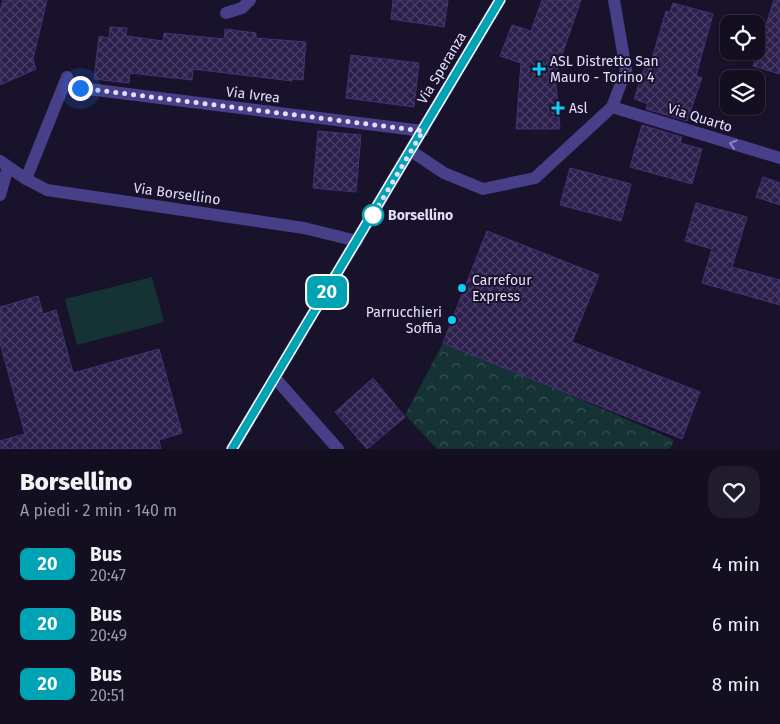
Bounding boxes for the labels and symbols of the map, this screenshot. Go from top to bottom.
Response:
street label: Via Speranza [414,29,470,107]
place label: ASL Distretto San Mauro - Torino 4 [550,53,659,86]
marker: ASL Distretto San Mauro - Torino 4 [532,62,546,76]
your location [68,76,93,101]
street label: Via Ivrea [225,83,281,107]
place label: Asl [569,100,588,117]
street label: Via Quarto [666,100,734,136]
marker: Asl [551,101,565,115]
one-way arrow [730,139,738,149]
street label: Via Borsellino [132,179,222,209]
marker: Borsellino [362,204,384,226]
place label: Borsellino [388,207,453,224]
place label: Carrefour Express [472,272,532,305]
line badge: 20 [304,276,350,308]
marker: Carrefour Express [456,282,468,294]
place label: Parrucchieri Soffia [366,304,442,337]
marker: Parrucchieri Soffia [446,314,458,326]

